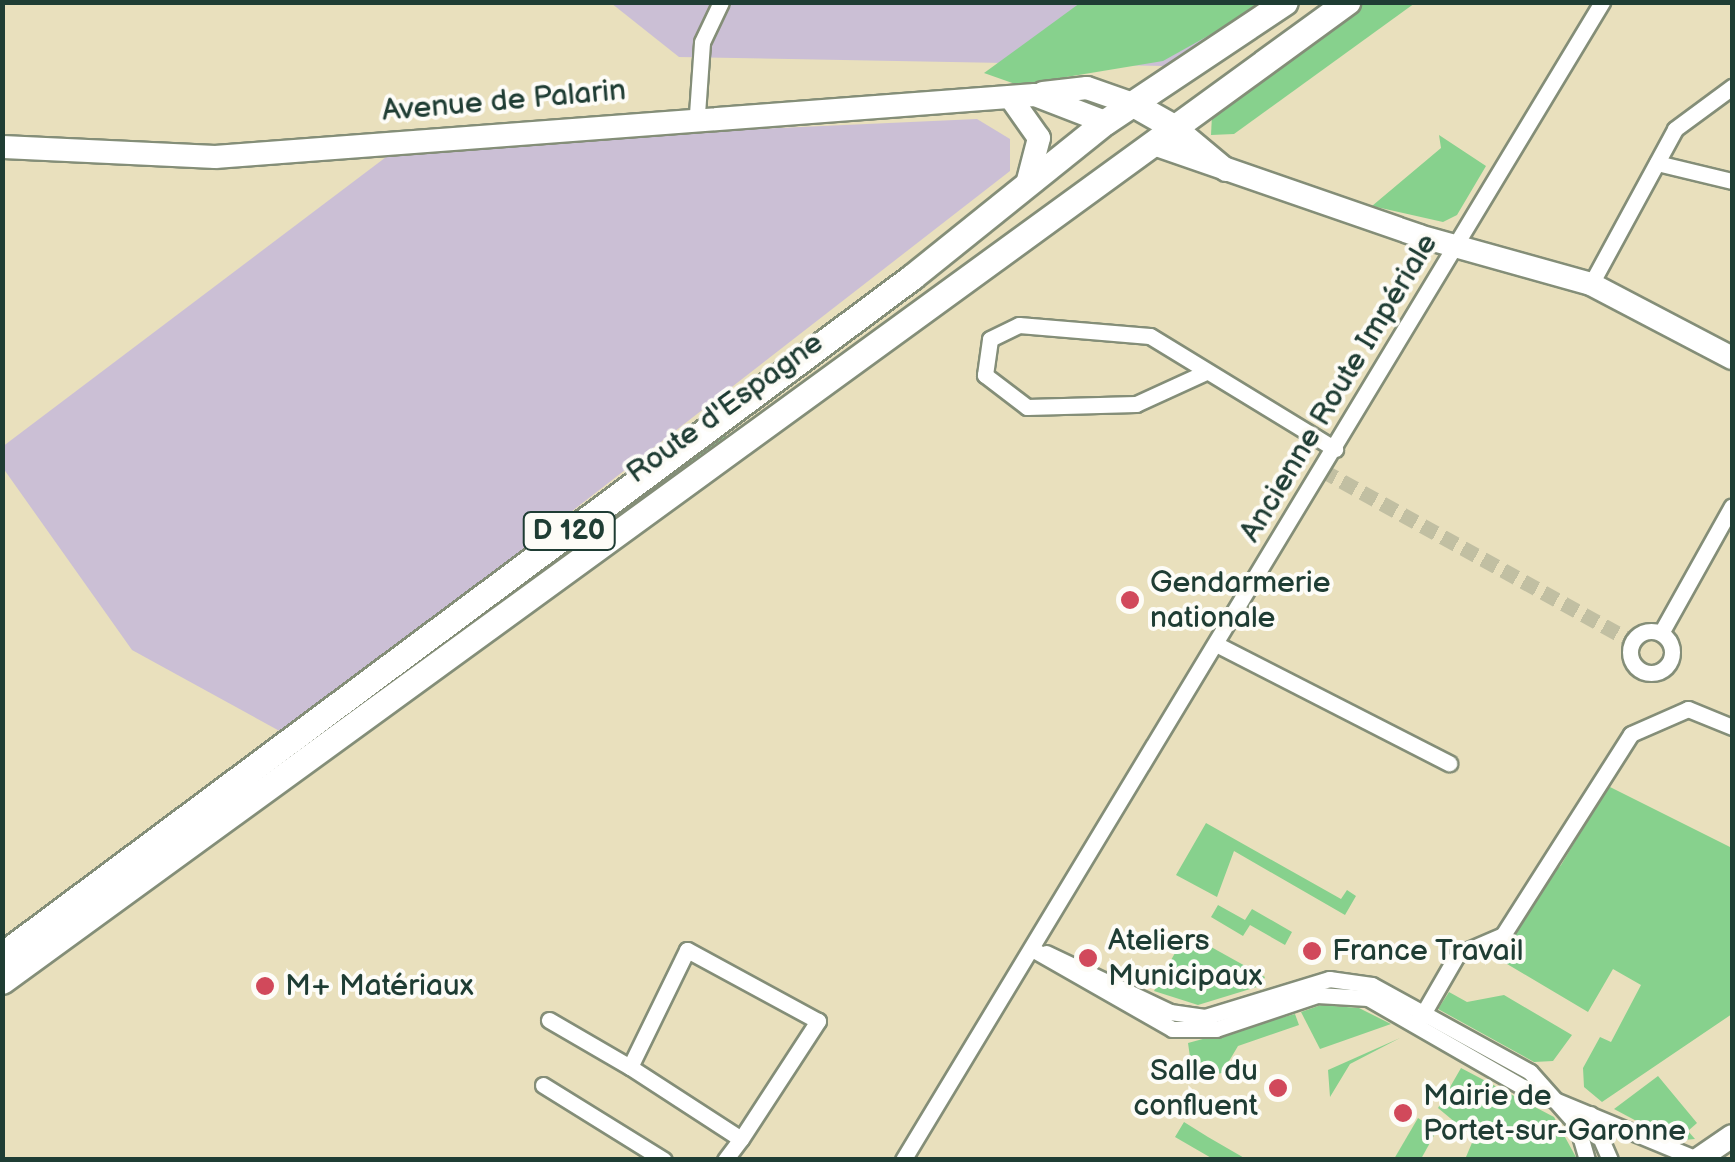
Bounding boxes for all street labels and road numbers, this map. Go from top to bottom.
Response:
street label: Avenue de Palarin [381,72,627,130]
street label: Ancienne Route Impériale [1233,227,1445,549]
street label: Route d'Espagne [620,325,830,491]
road number: D 120 [522,508,616,554]

